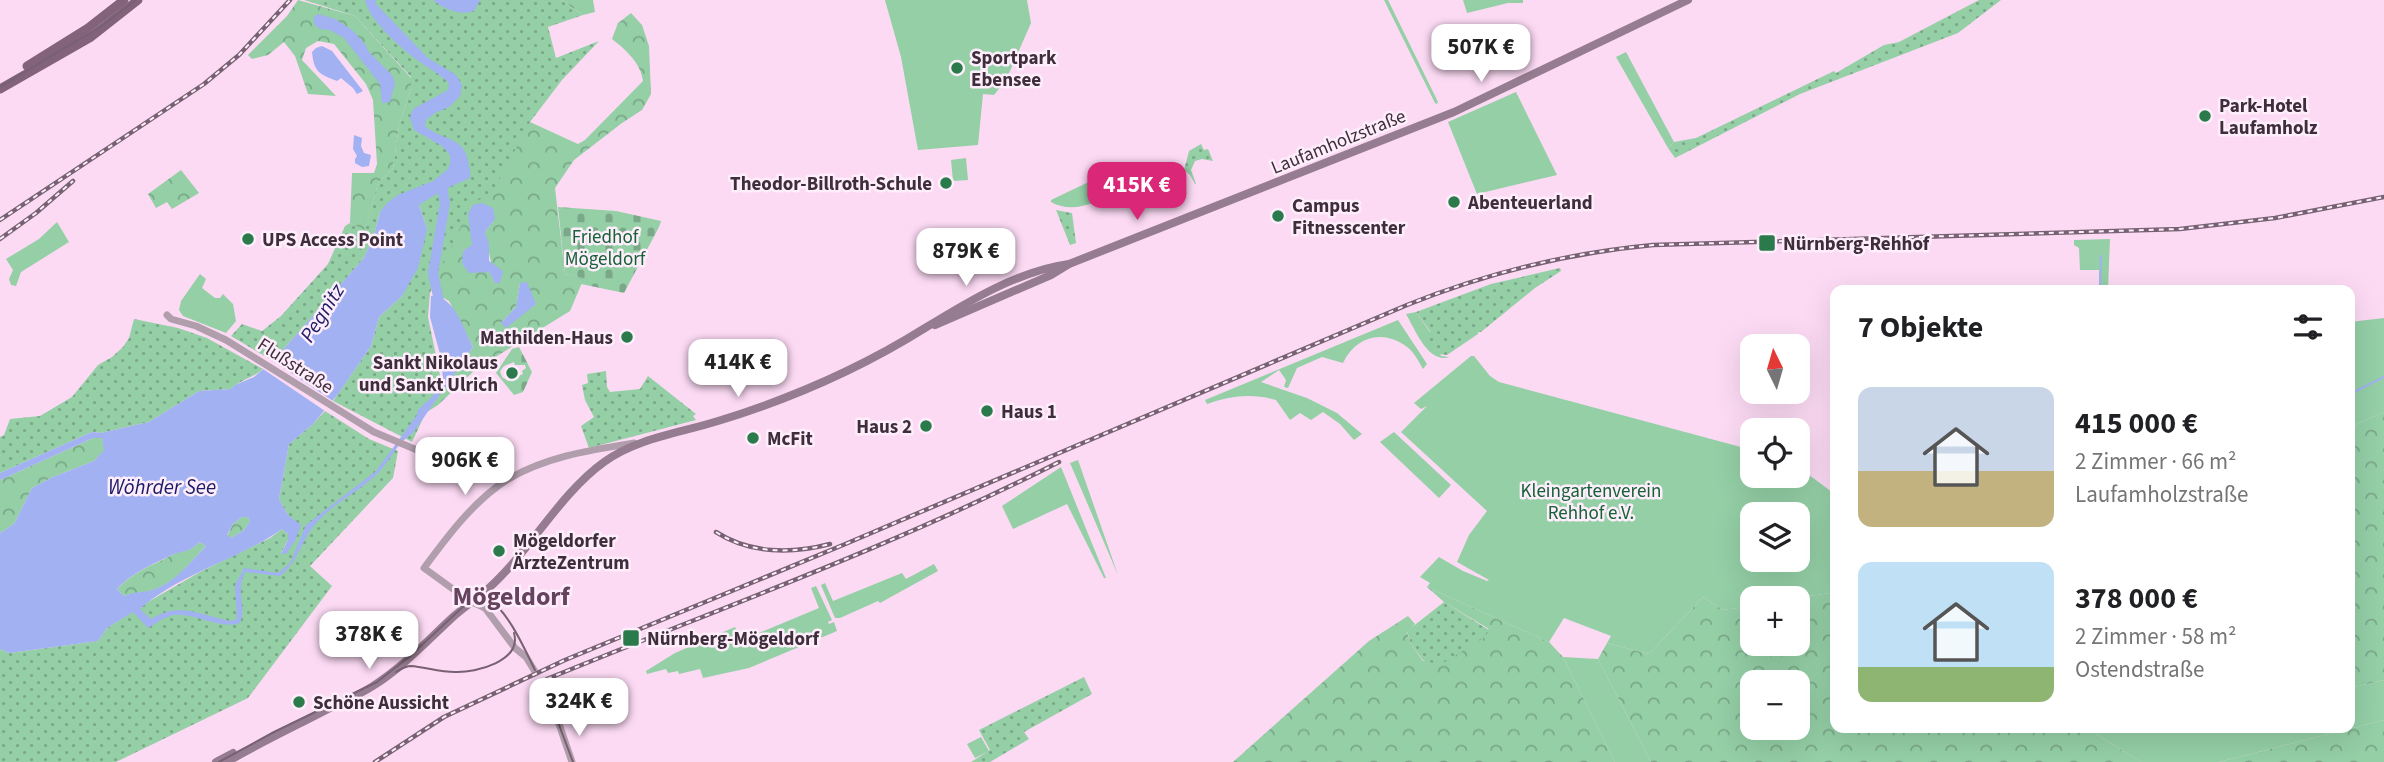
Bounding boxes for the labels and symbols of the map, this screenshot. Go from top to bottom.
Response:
pin: 507K € [1424,24,1538,84]
place label: Sportpark Ebensee [971,45,1057,94]
marker: Sportpark Ebensee [949,60,965,76]
place label: Park-Hotel Laufamholz [2219,93,2318,142]
street label: Laufamholzstraße [1267,103,1410,182]
marker: Park-Hotel Laufamholz [2197,108,2213,124]
pin: 415K € [1080,162,1194,222]
place label: Theodor-Billroth-Schule [730,171,932,198]
marker: Theodor-Billroth-Schule [938,175,954,191]
place label: Abenteuerland [1467,190,1593,217]
place label: Campus Fitnesscenter [1292,193,1406,242]
marker: Abenteuerland [1446,194,1462,210]
marker: Campus Fitnesscenter [1270,208,1286,224]
park label: Friedhof Mögeldorf [565,224,647,273]
place label: UPS Access Point [262,227,403,254]
pin: 879K € [909,229,1023,288]
marker: UPS Access Point [240,231,256,247]
place label: Nürnberg-Rehhof [1783,231,1931,258]
marker: Nürnberg-Rehhof [1757,233,1777,253]
water label: Pegnitz [292,277,352,348]
place label: Mathilden-Haus [480,325,613,352]
marker: Mathilden-Haus [619,329,635,345]
street label: Flußstraße [252,332,338,401]
north arrow [1740,334,1810,404]
pin: 414K € [681,340,795,399]
place label: Sankt Nikolaus und Sankt Ulrich [359,350,498,399]
marker: Sankt Nikolaus und Sankt Ulrich [504,365,520,381]
place label: Haus 1 [1001,399,1057,426]
marker: Haus 1 [979,403,995,419]
place label: Haus 2 [856,414,912,441]
marker: Haus 2 [918,418,934,434]
place label: McFit [767,426,813,453]
marker: McFit [745,430,761,446]
pin: 906K € [408,438,522,497]
water label: Wöhrder See [108,472,216,502]
park label: Kleingartenverein Rehhof e.V. [1521,478,1661,527]
place label: Mögeldorfer ÄrzteZentrum [512,528,629,577]
marker: Mögeldorfer ÄrzteZentrum [491,543,507,559]
district label: Mögeldorf [452,578,571,615]
pin: 378K € [312,612,426,671]
place label: Nürnberg-Mögeldorf [647,626,821,653]
marker: Nürnberg-Mögeldorf [621,628,641,648]
pin: 324K € [522,678,636,738]
place label: Schöne Aussicht [313,690,449,717]
marker: Schöne Aussicht [291,694,307,710]

